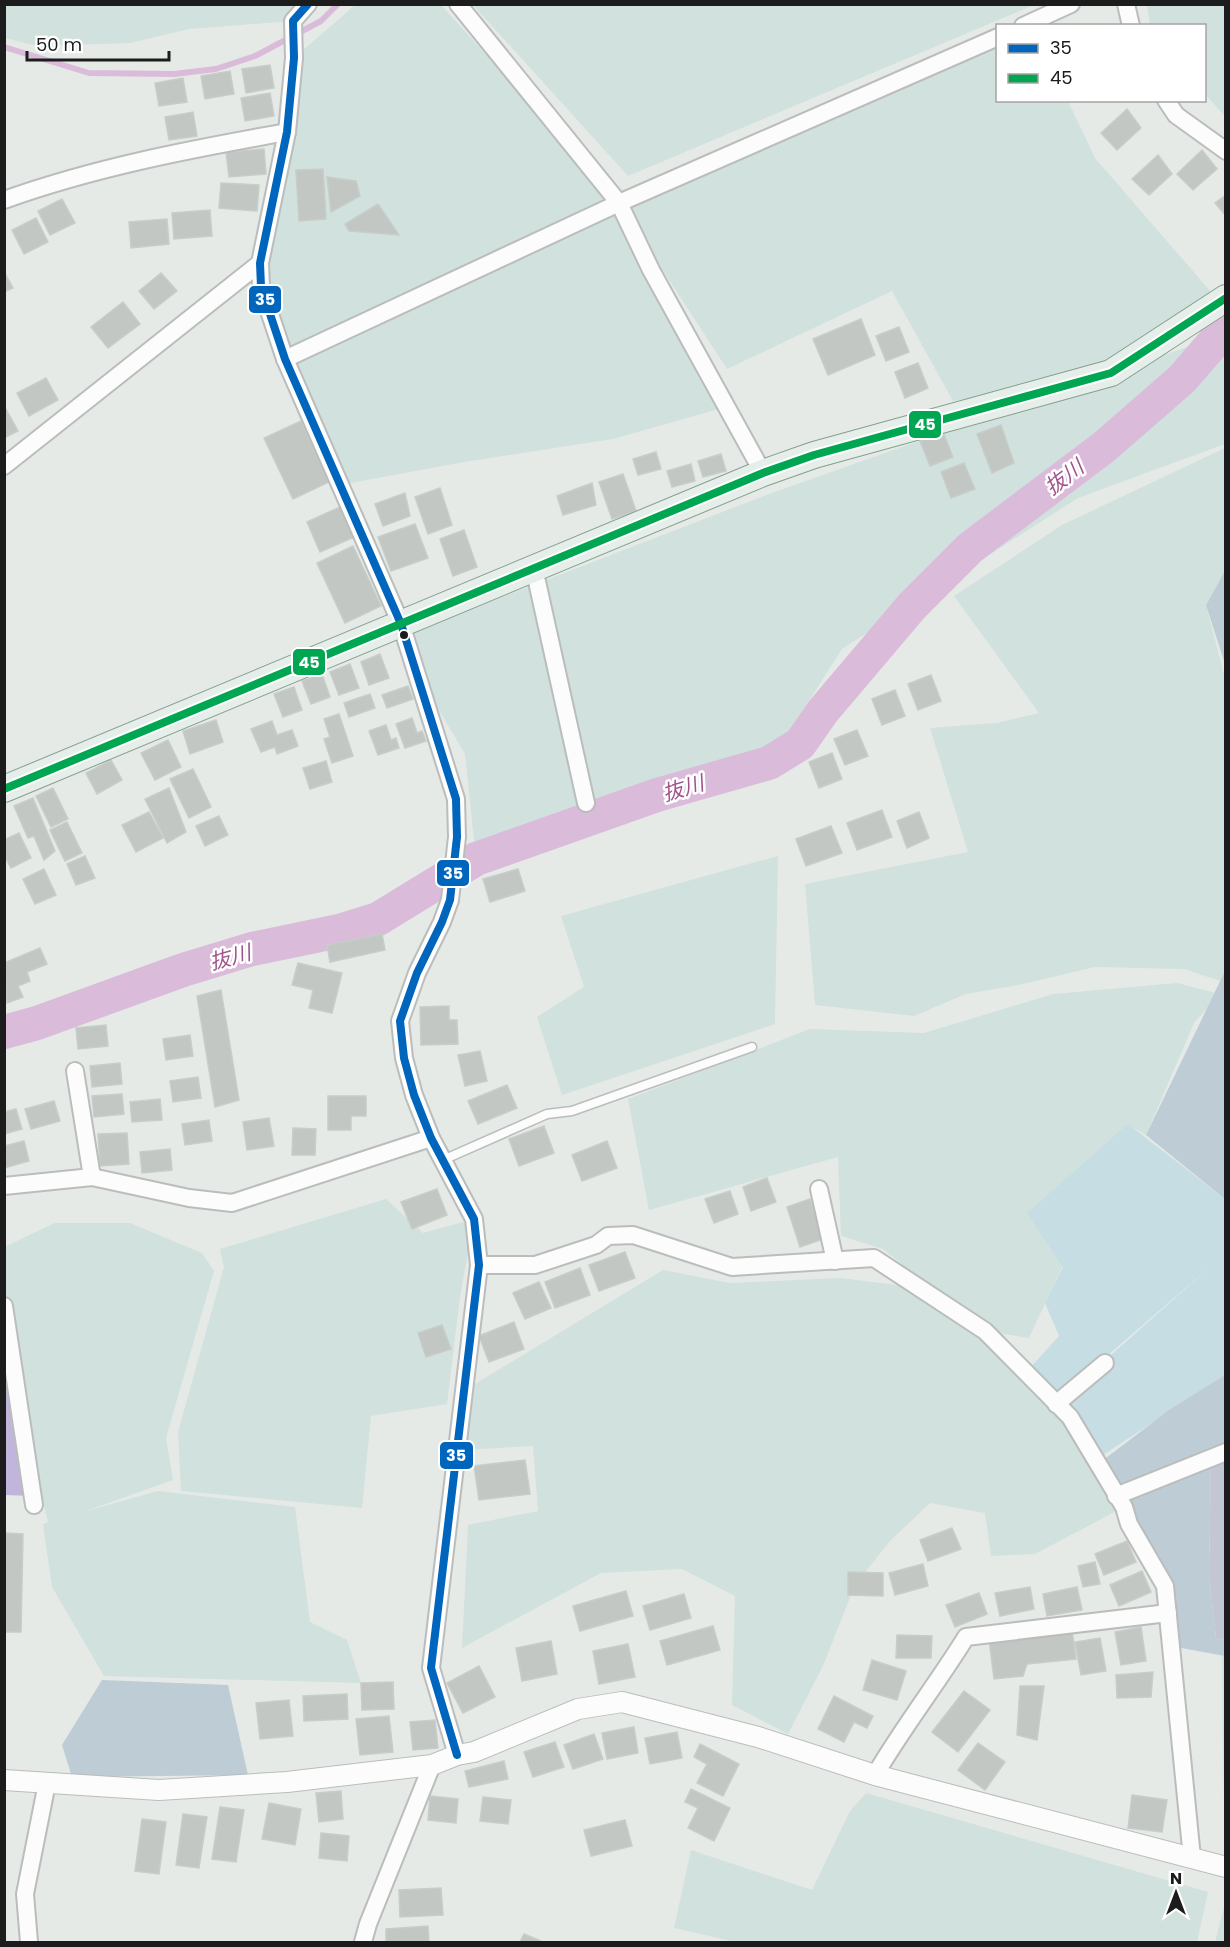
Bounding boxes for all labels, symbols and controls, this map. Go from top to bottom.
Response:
scale bar [27,24,170,62]
legend [996,24,1206,102]
text: 50 m [36,32,82,57]
text: 35 [1050,35,1072,60]
text: 45 [1050,65,1073,90]
line badge: 35 [248,285,282,314]
text: 35 [255,288,275,311]
line badge: 45 [908,410,942,439]
text: 45 [914,413,936,436]
water label: 抜川 [1039,452,1091,501]
unlabelled marker [398,629,410,641]
line badge: 45 [292,648,326,676]
text: 45 [298,651,320,674]
water label: 抜川 [659,767,709,808]
line badge: 35 [436,859,470,887]
text: 35 [443,862,463,885]
water label: 抜川 [206,937,256,976]
line badge: 35 [439,1441,474,1470]
text: 35 [446,1444,466,1467]
north arrow [1146,1863,1206,1923]
text: N [1170,1867,1182,1890]

